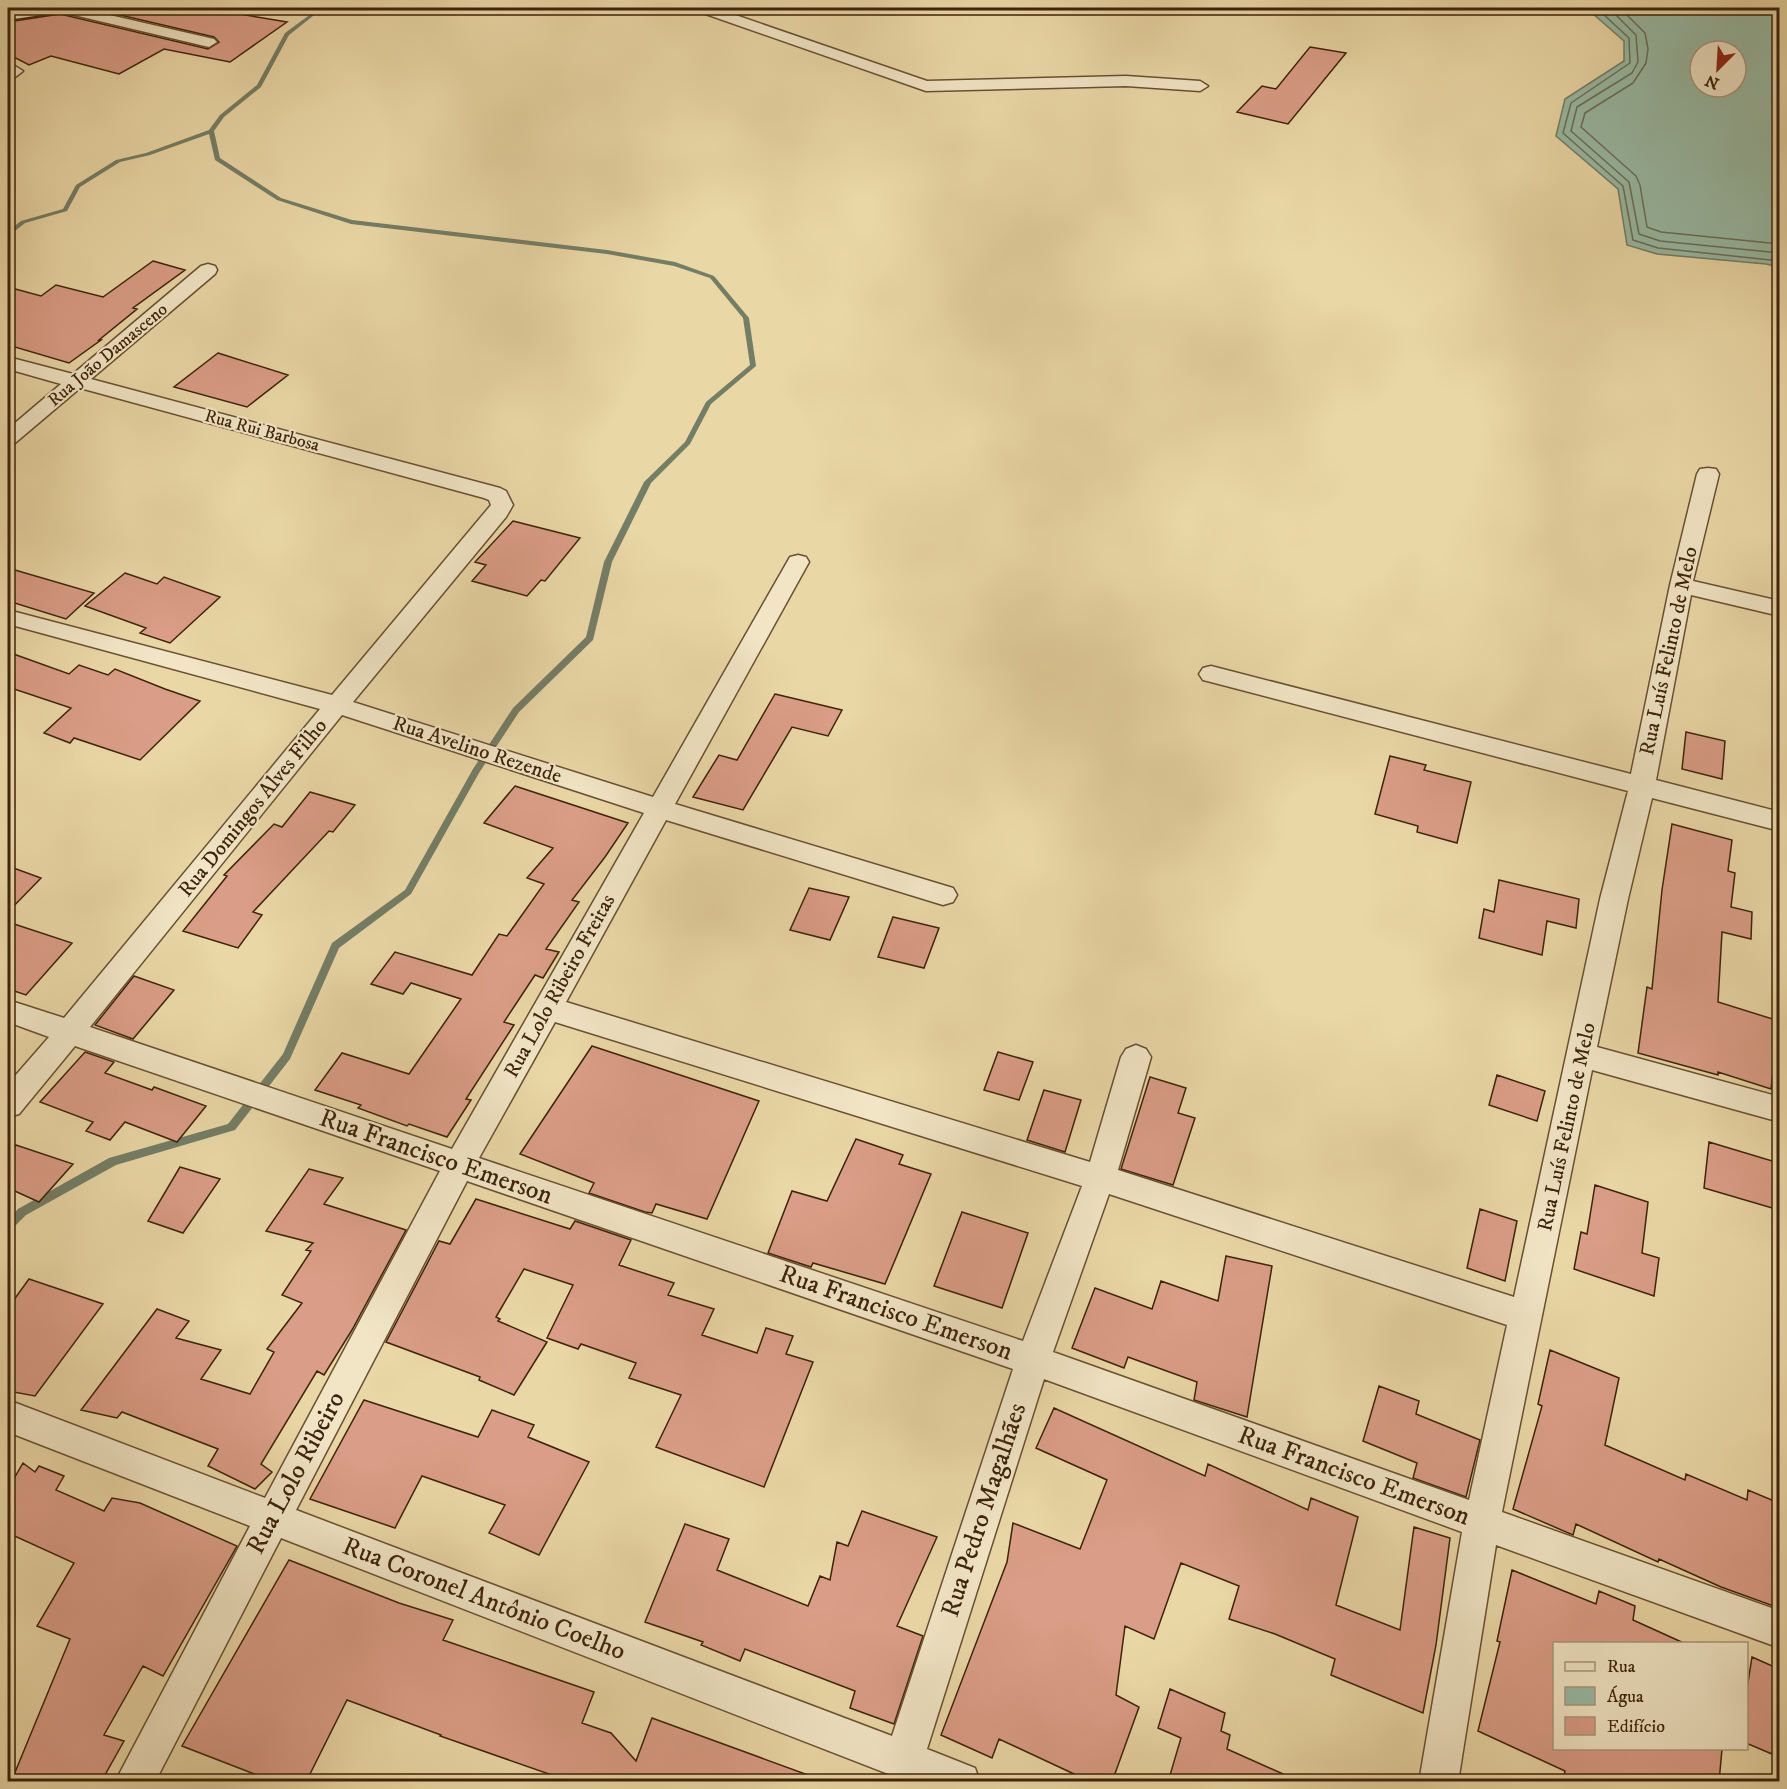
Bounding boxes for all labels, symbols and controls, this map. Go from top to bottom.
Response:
north arrow [1688,39,1748,99]
text: N [1702,70,1722,94]
street label: Rua João Damasceno [44,298,173,411]
street label: Rua Rui Barbosa [202,405,322,457]
street label: Rua Luís Felinto de Melo [1634,544,1704,758]
street label: Rua Avelino Rezende [389,710,565,790]
street label: Rua Domingos Alves Filho [173,713,333,903]
street label: Rua Lolo Ribeiro Freitas [499,890,621,1082]
street label: Rua Luís Felinto de Melo [1532,1020,1602,1234]
street label: Rua Francisco Emerson [315,1102,557,1213]
street label: Rua Francisco Emerson [775,1258,1017,1369]
street label: Rua Lolo Ribeiro [239,1386,353,1560]
street label: Rua Pedro Magalhães [934,1399,1034,1621]
street label: Rua Francisco Emerson [1233,1419,1475,1533]
street label: Rua Coronel Antônio Coelho [338,1530,630,1668]
legend [1553,1642,1748,1750]
text: Rua [1607,1656,1636,1678]
text: Água [1607,1685,1644,1708]
text: Edifício [1607,1716,1665,1738]

